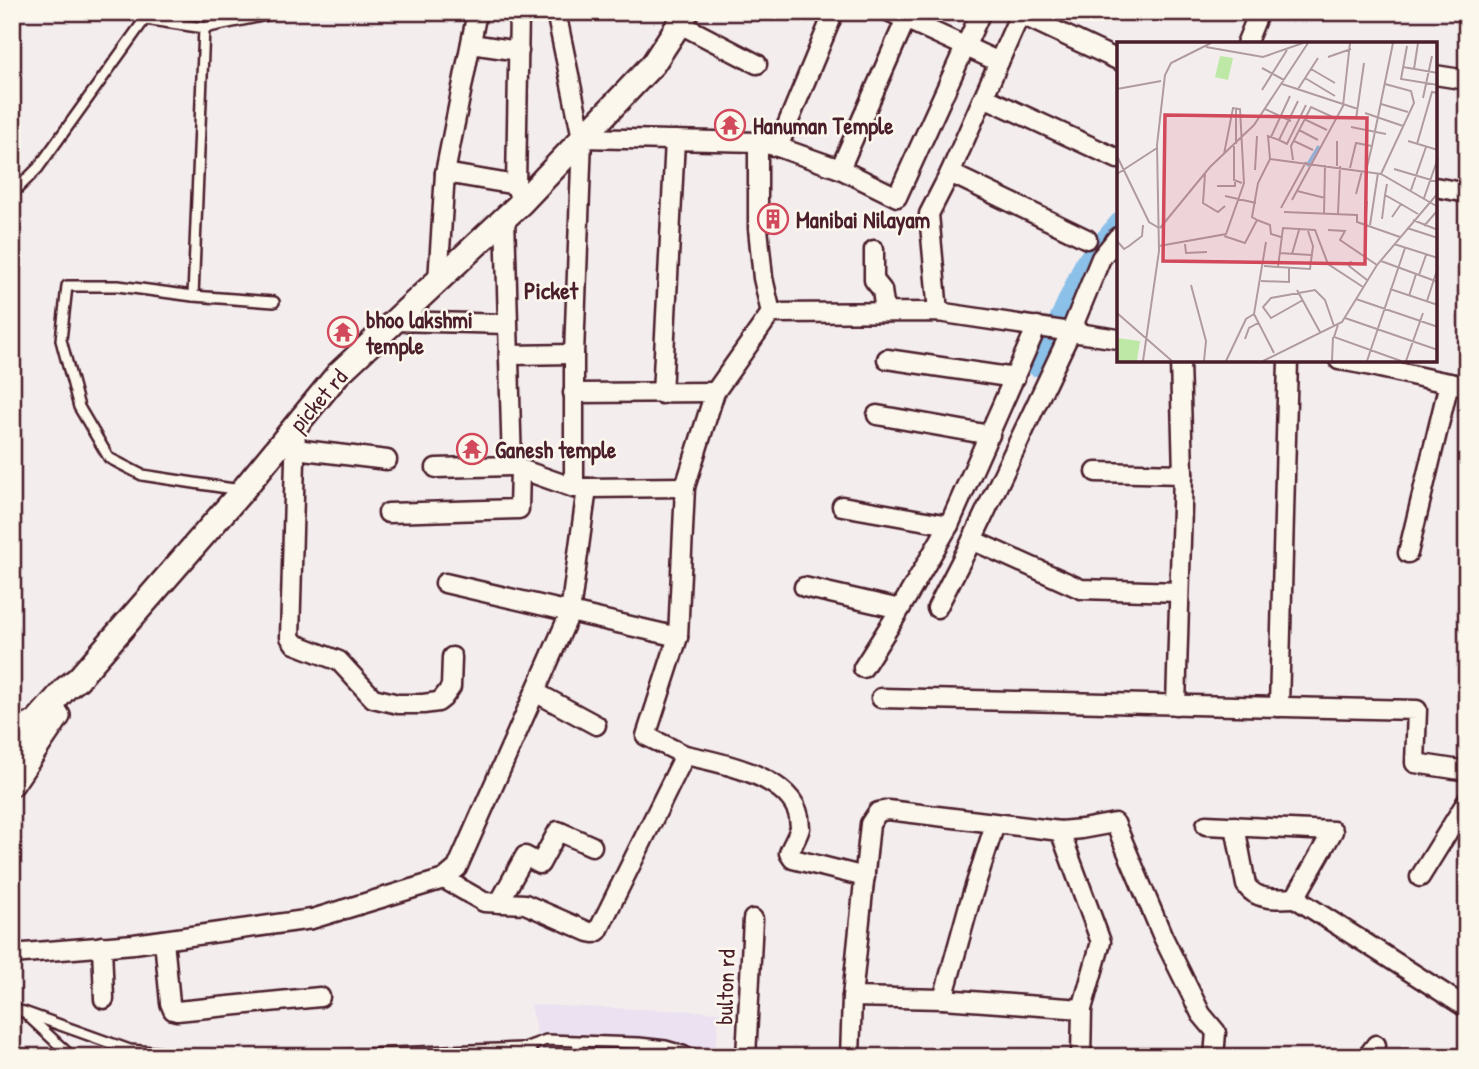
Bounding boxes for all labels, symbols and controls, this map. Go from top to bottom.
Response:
inset map [1117,42,1437,362]
temple icon: Hanuman Temple [713,108,747,142]
place label: Hanuman Temple [753,110,894,142]
building icon: Manibai Nilayam [756,202,790,236]
place label: Manibai Nilayam [796,204,930,236]
district label: Picket [524,274,579,306]
place label: bhoo lakshmi temple [365,304,473,362]
temple icon: bhoo lakshmi temple [326,315,360,349]
street label: picket rd [282,362,354,438]
temple icon: Ganesh temple [455,432,489,466]
place label: Ganesh temple [495,434,617,466]
street label: bulton rd [708,949,742,1025]

